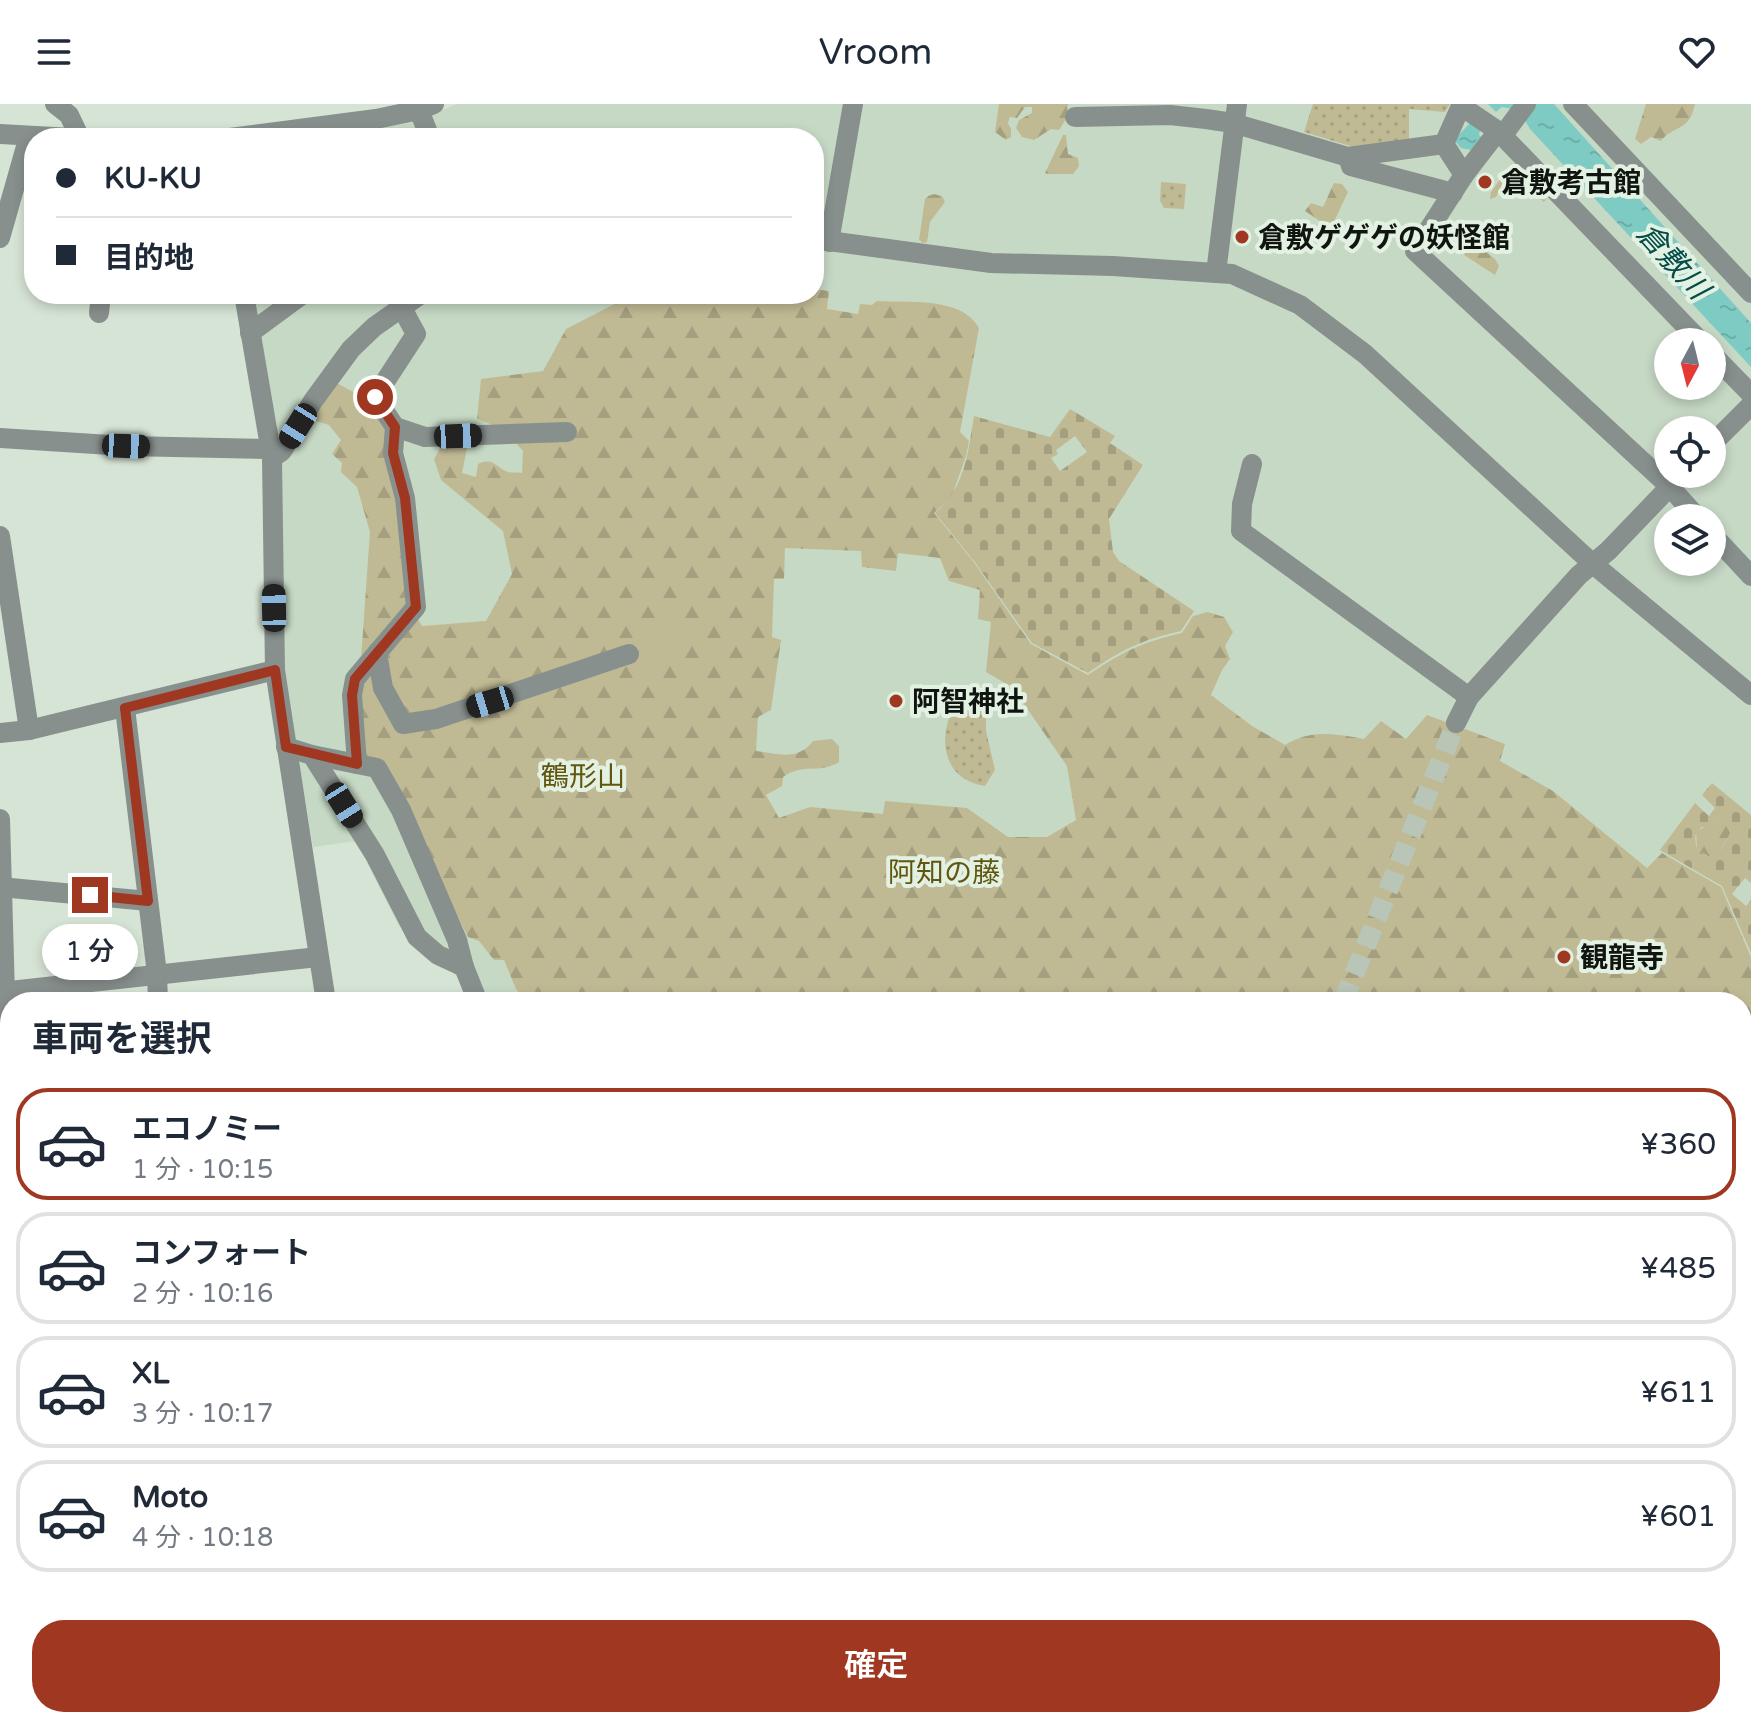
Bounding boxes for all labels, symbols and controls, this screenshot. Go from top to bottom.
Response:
icon: menu [32,30,76,74]
icon: heart [1675,30,1719,74]
text: Vroom [819,31,932,74]
text: KU-KU [104,160,202,197]
place label: 倉敷考古館 [1501,166,1641,200]
marker: 倉敷考古館 [1476,173,1494,191]
water label: 倉敷川 [1629,216,1718,309]
place label: 倉敷ゲゲゲの妖怪館 [1258,221,1510,255]
marker: 倉敷ゲゲゲの妖怪館 [1233,228,1251,246]
text: 目的地 [104,240,194,277]
north arrow [1654,328,1726,400]
map controls [1654,328,1726,576]
route start [357,379,393,415]
car [275,399,321,453]
button: locate [1654,416,1726,488]
car [434,423,482,449]
car [102,433,150,459]
button: layers [1654,504,1726,576]
car [262,584,286,632]
car [464,684,516,720]
place label: 阿智神社 [912,685,1024,719]
marker: 阿智神社 [887,692,905,710]
park label: 鶴形山 [541,760,625,794]
car [321,778,367,832]
park label: 阿知の藤 [888,856,1000,890]
route end [72,877,108,913]
callout: 1 分 [42,923,138,979]
text: 1 分 [65,936,115,967]
place label: 観龍寺 [1580,941,1664,975]
marker: 観龍寺 [1555,948,1573,966]
text: 車両を選択 [32,1018,212,1061]
icon: car [36,1108,108,1180]
text: エコノミー [132,1111,282,1148]
text: ¥360 [1640,1126,1716,1163]
text: 1 分 · 10:15 [132,1154,273,1185]
icon: car [36,1232,108,1304]
text: コンフォート [132,1235,311,1272]
text: ¥485 [1640,1250,1716,1287]
text: 2 分 · 10:16 [132,1278,273,1309]
text: XL [132,1355,169,1392]
icon: car [36,1356,108,1428]
text: ¥611 [1640,1374,1716,1411]
text: 3 分 · 10:17 [132,1398,273,1429]
text: Moto [132,1479,208,1516]
icon: car [36,1480,108,1552]
text: ¥601 [1640,1498,1716,1535]
text: 4 分 · 10:18 [132,1522,273,1553]
button: 確定 [32,1620,1720,1712]

